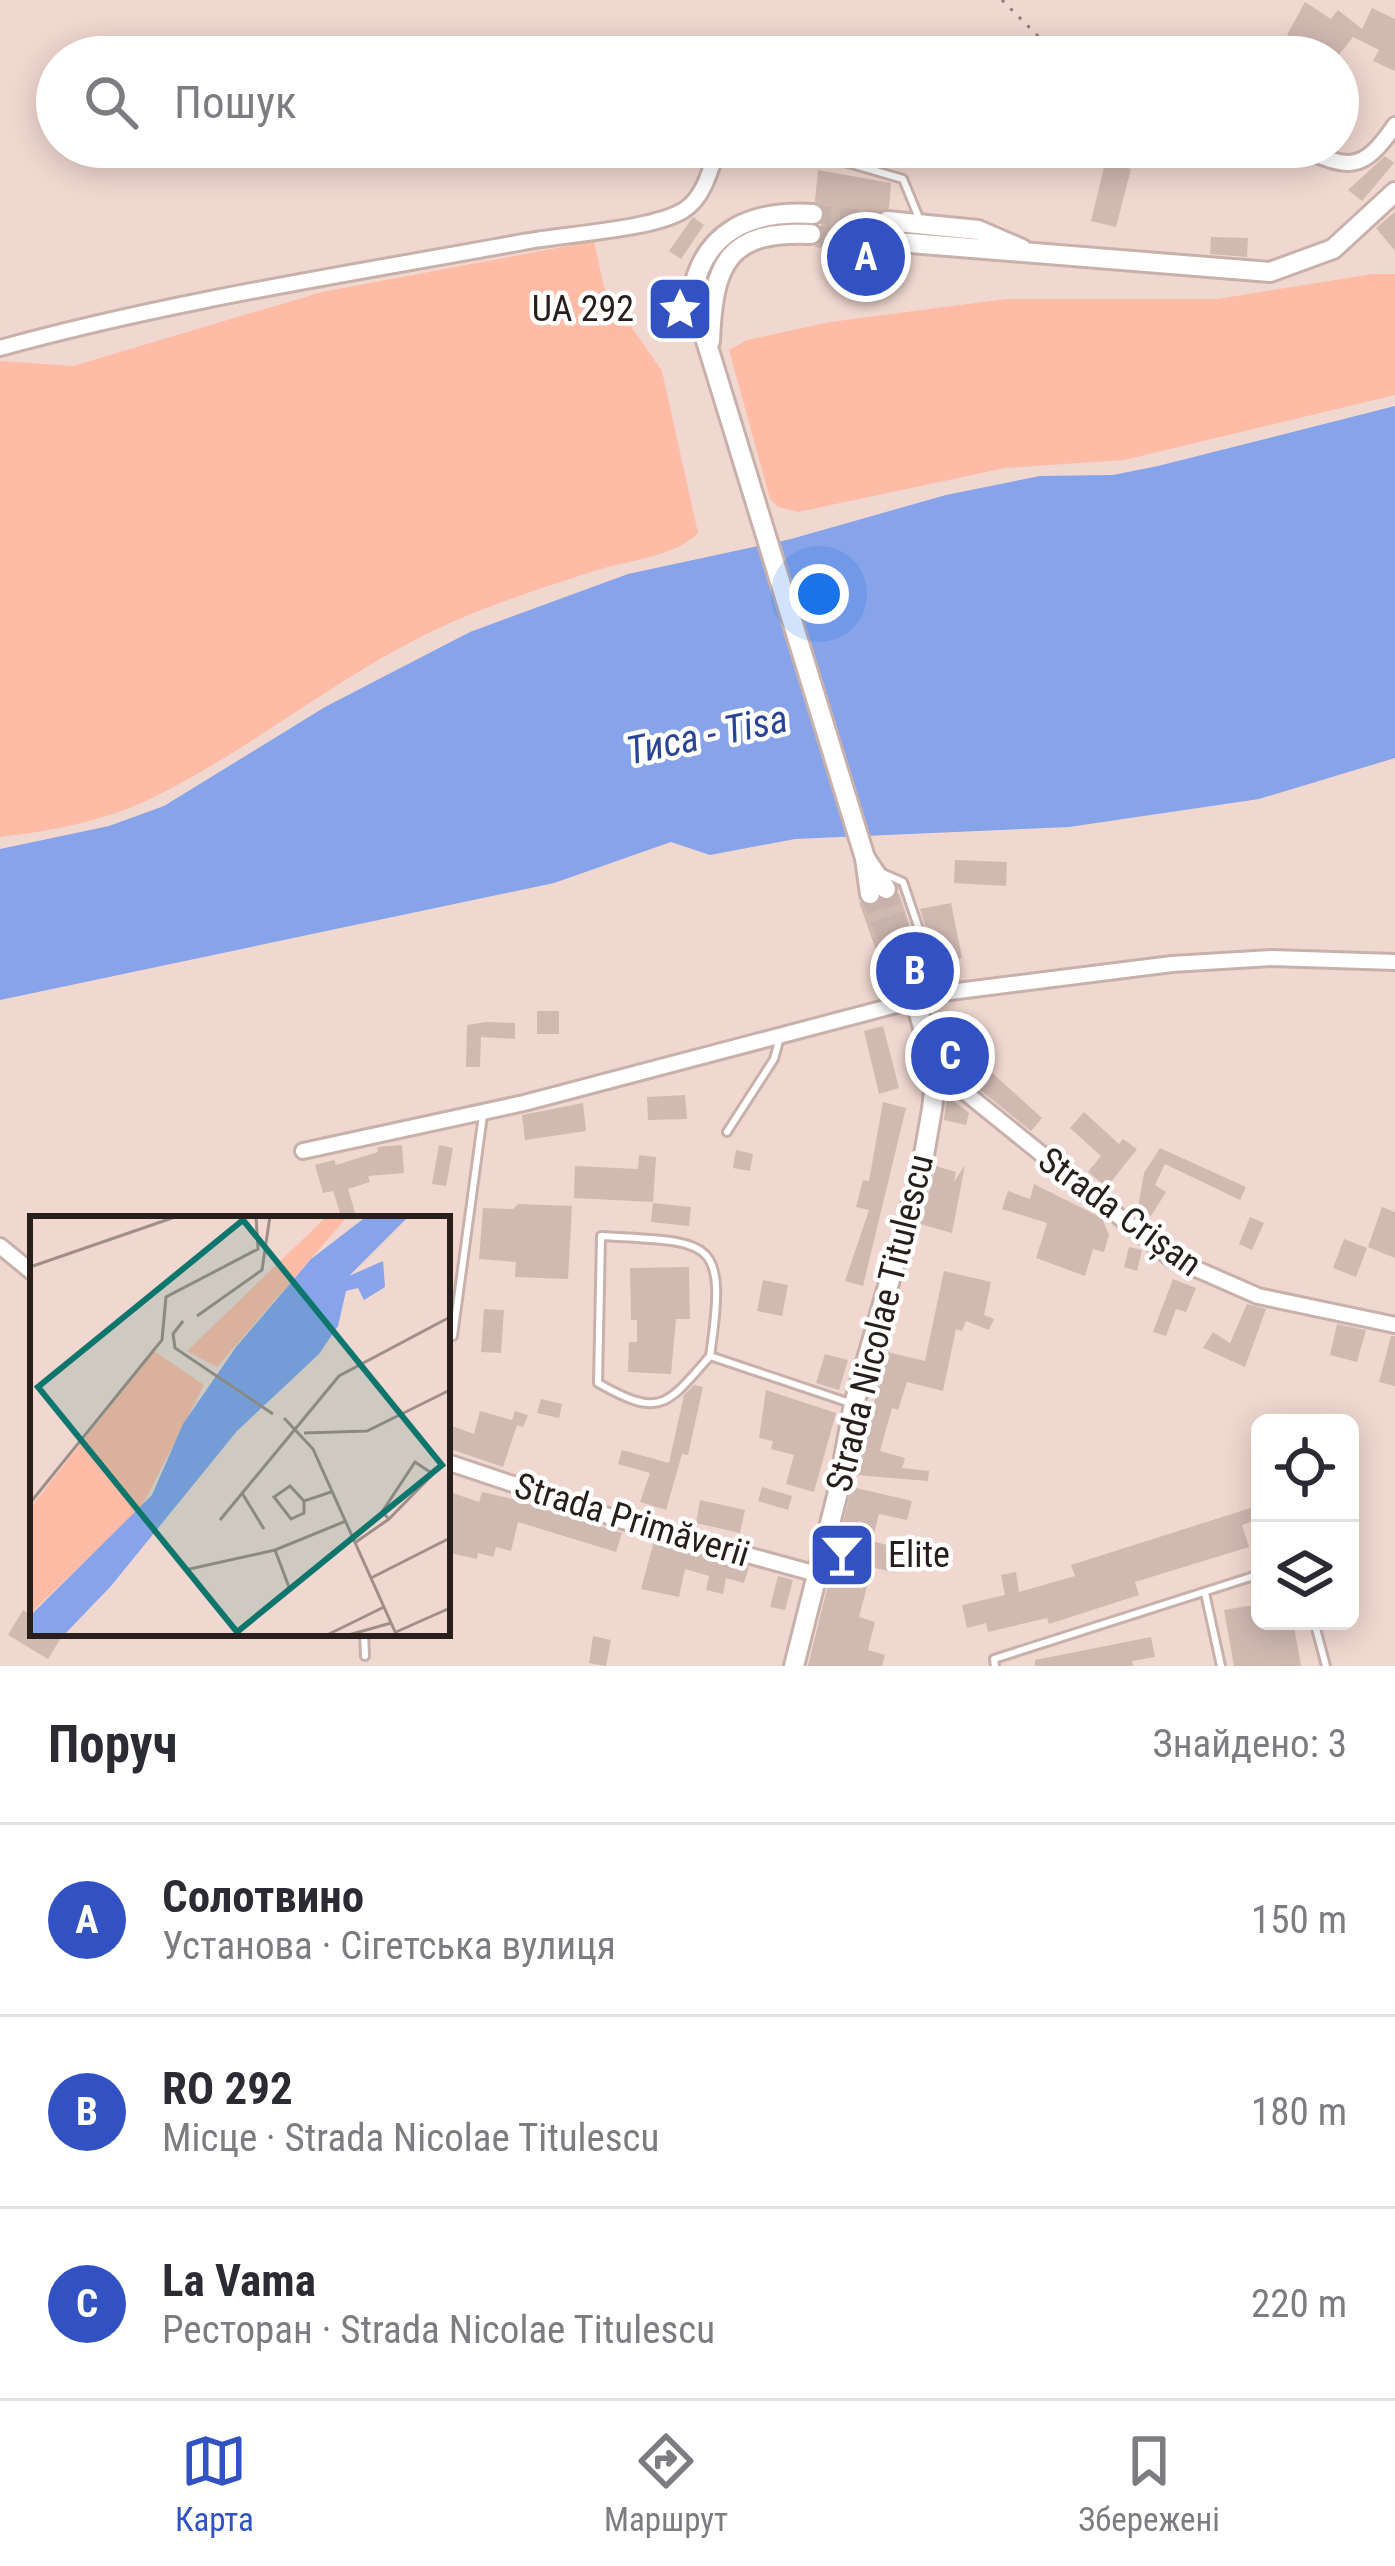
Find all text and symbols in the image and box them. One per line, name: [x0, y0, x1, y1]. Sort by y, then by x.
search box: [36, 36, 1359, 168]
icon: search: [78, 69, 144, 135]
text: Пошук: [174, 76, 297, 129]
pin: A: [827, 212, 905, 302]
place icon: UA 292: [645, 274, 715, 344]
place label: UA 292: [532, 288, 634, 330]
your location: [789, 564, 849, 624]
water label: Тиса - Tisa: [622, 696, 792, 774]
pin: B: [876, 926, 954, 1016]
pin: C: [911, 1011, 989, 1101]
street label: Strada Crișan: [1030, 1139, 1210, 1286]
street label: Strada Nicolae Titulescu: [818, 1150, 942, 1496]
inset map: [30, 1216, 450, 1636]
map controls: [1251, 1414, 1359, 1630]
button: locate: [1251, 1414, 1359, 1522]
street label: Strada Primăverii: [510, 1464, 754, 1576]
bar icon: Elite: [807, 1520, 877, 1590]
button: layers: [1251, 1522, 1359, 1630]
place label: Elite: [888, 1534, 950, 1576]
text: Поруч: [48, 1715, 177, 1774]
text: Знайдено: 3: [1153, 1721, 1347, 1767]
text: Солотвино: [162, 1870, 364, 1923]
text: A: [75, 1897, 99, 1943]
text: 150 m: [1251, 1897, 1347, 1943]
text: Установа · Сігетська вулиця: [162, 1923, 616, 1969]
text: RO 292: [162, 2062, 293, 2115]
text: B: [76, 2089, 98, 2135]
text: 180 m: [1251, 2089, 1347, 2135]
text: Місце · Strada Nicolae Titulescu: [162, 2115, 659, 2161]
text: La Vama: [162, 2254, 316, 2307]
text: C: [76, 2281, 98, 2327]
text: 220 m: [1251, 2281, 1347, 2327]
text: Ресторан · Strada Nicolae Titulescu: [162, 2307, 715, 2353]
tab: Карта: [175, 2428, 254, 2539]
tab: Маршрут: [604, 2428, 728, 2539]
tab: Збережені: [1078, 2428, 1220, 2539]

